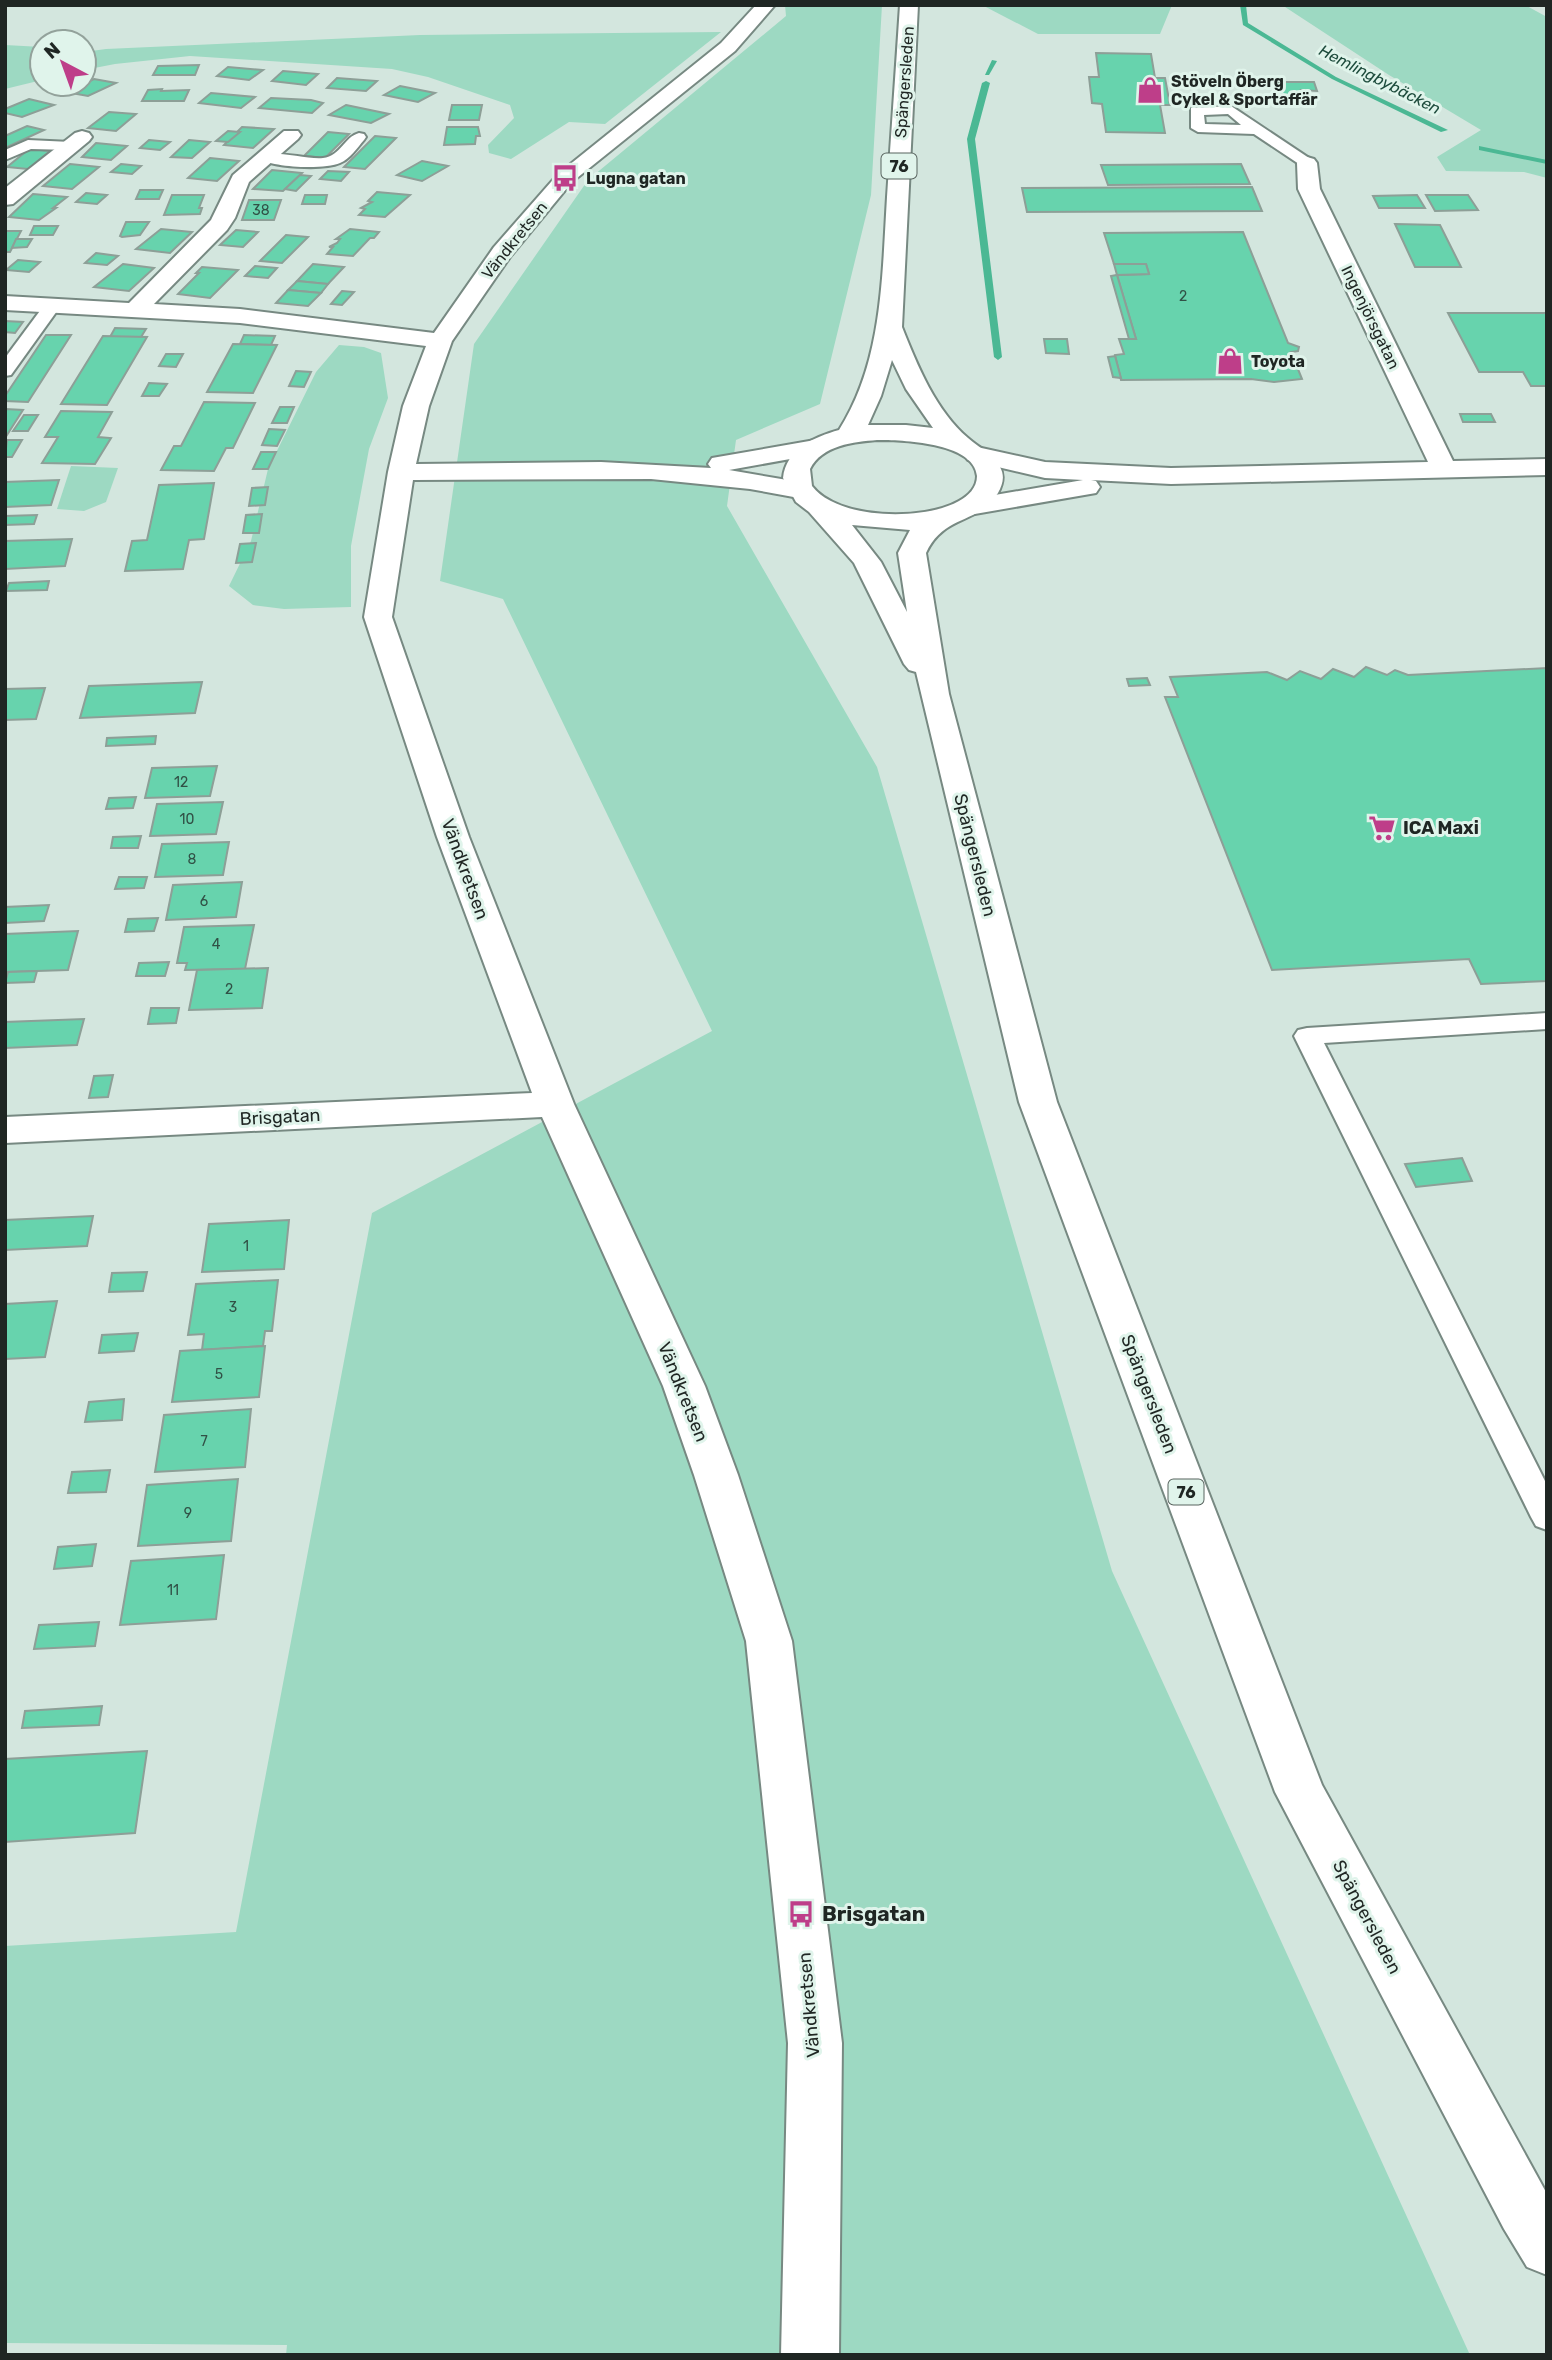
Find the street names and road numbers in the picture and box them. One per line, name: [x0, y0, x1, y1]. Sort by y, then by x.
street label: Spängersleden: [891, 26, 918, 138]
road number: 76: [881, 154, 916, 178]
street label: Vändkretsen: [477, 198, 551, 283]
street label: Ingenjörsgatan: [1337, 262, 1404, 372]
street label: Spängersleden: [949, 791, 1001, 919]
street label: Vändkretsen: [437, 816, 493, 922]
street label: Brisgatan: [239, 1104, 321, 1130]
street label: Spängersleden: [1116, 1331, 1182, 1457]
street label: Vändkretsen: [653, 1339, 713, 1445]
road number: 76: [1168, 1480, 1204, 1504]
street label: Spängersleden: [1328, 1856, 1406, 1978]
street label: Vändkretsen: [793, 1951, 825, 2059]

